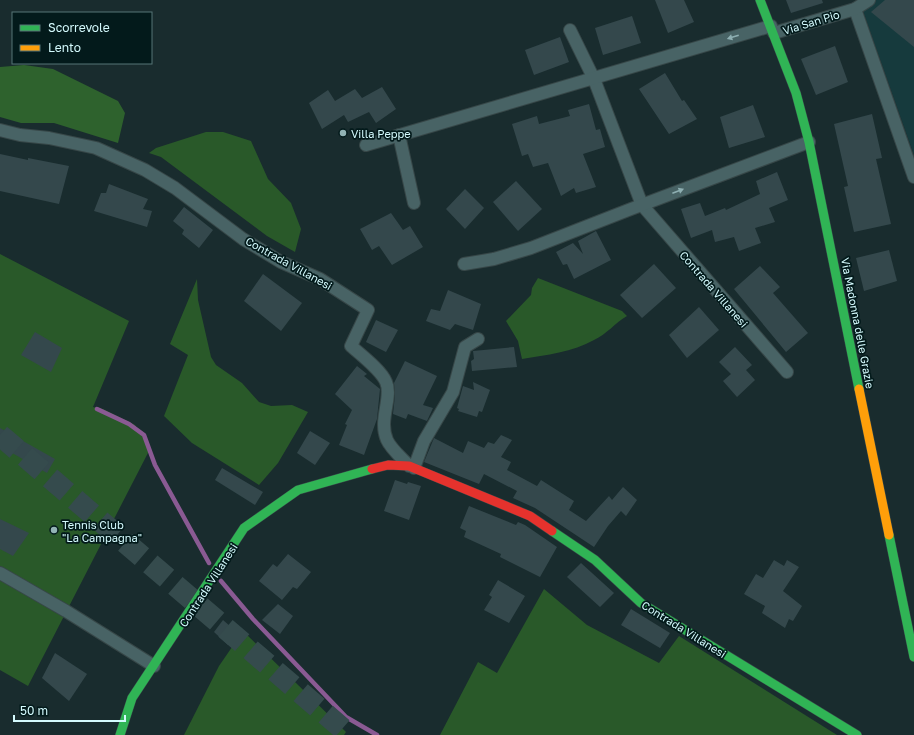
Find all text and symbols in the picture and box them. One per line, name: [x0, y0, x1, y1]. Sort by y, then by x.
street label: Via San Pio: [781, 7, 841, 37]
legend: [12, 12, 152, 64]
text: Scorrevole: [48, 20, 110, 35]
one-way arrow: [727, 34, 739, 40]
text: Lento: [48, 40, 81, 55]
place label: Villa Peppe: [351, 127, 411, 140]
marker: Villa Peppe: [338, 128, 348, 138]
one-way arrow: [672, 187, 684, 193]
street label: Contrada Villanesi: [244, 234, 335, 292]
street label: Contrada Villanesi: [677, 248, 751, 330]
street label: Via Madonna delle Grazie: [839, 256, 877, 390]
place label: Tennis Club "La Campagna": [62, 518, 142, 544]
marker: Tennis Club "La Campagna": [49, 525, 59, 535]
street label: Contrada Villanesi: [176, 541, 240, 629]
street label: Contrada Villanesi: [640, 598, 729, 660]
scale bar: [14, 697, 125, 723]
text: 50 m: [20, 703, 48, 718]

